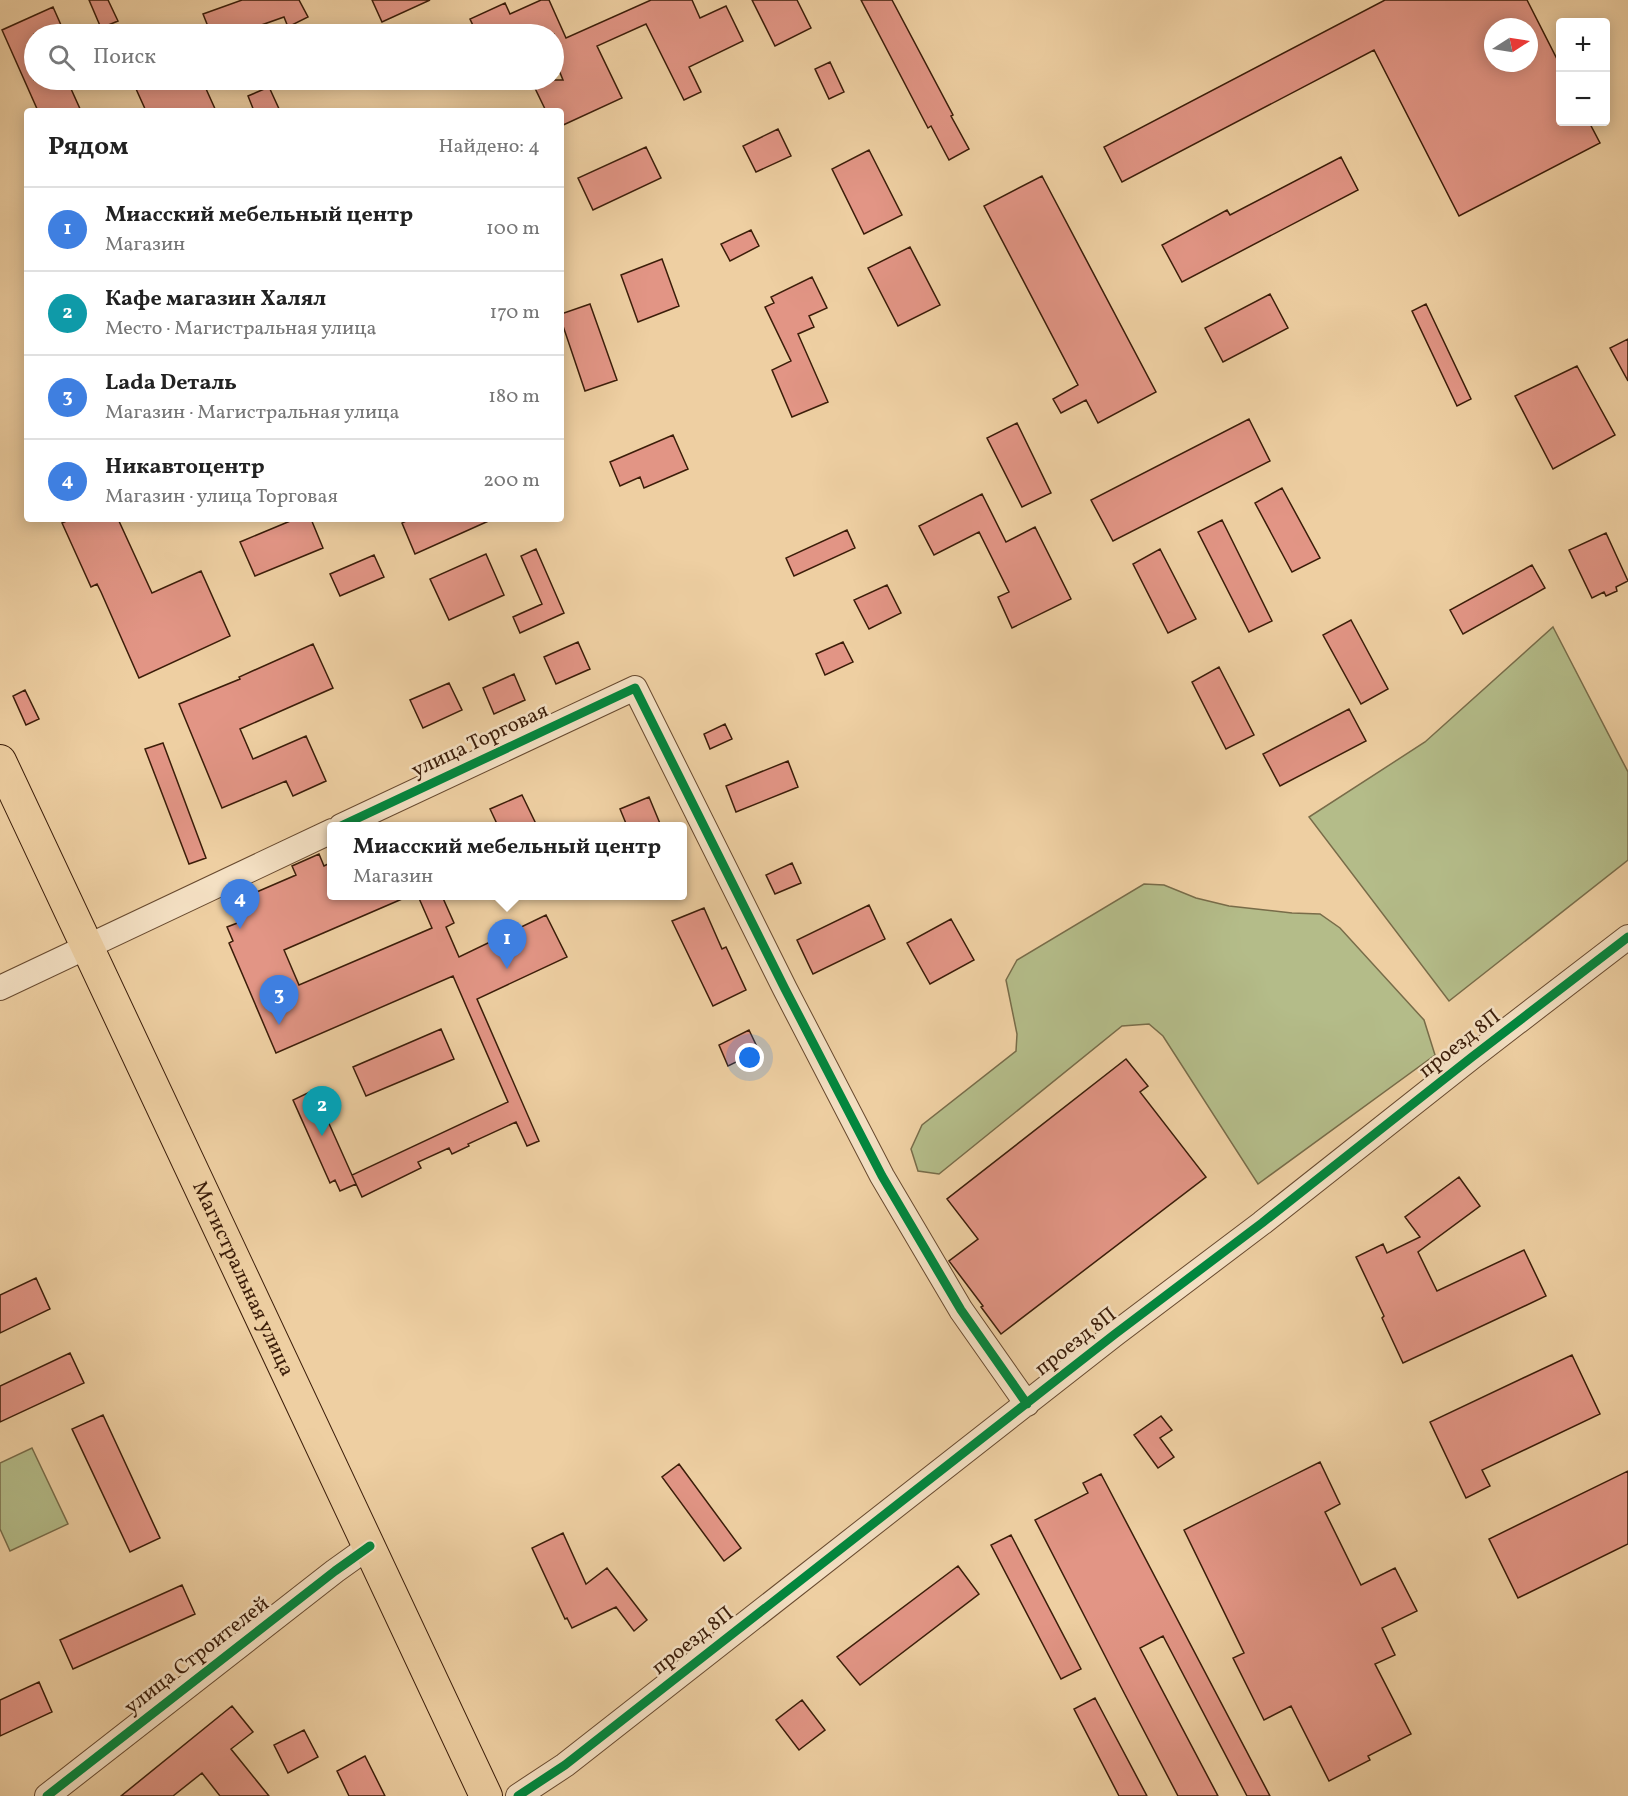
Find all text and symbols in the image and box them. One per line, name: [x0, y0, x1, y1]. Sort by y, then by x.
north arrow: [1484, 18, 1538, 72]
map controls: [1556, 18, 1610, 126]
button: +: [1556, 18, 1610, 72]
search box: [24, 24, 564, 90]
icon: search: [45, 41, 78, 74]
text: Поиск: [93, 42, 156, 73]
button: −: [1556, 72, 1610, 126]
text: Рядом: [48, 129, 128, 165]
text: Найдено: 4: [439, 133, 540, 161]
text: Миасский мебельный центр: [105, 200, 413, 231]
text: 1: [63, 215, 72, 243]
text: 100 m: [486, 215, 540, 243]
text: Магазин: [105, 231, 185, 259]
text: Кафе магазин Халял: [105, 284, 326, 315]
text: 2: [62, 299, 73, 327]
text: 170 m: [490, 299, 540, 327]
text: Место · Магистральная улица: [105, 315, 377, 343]
text: Lada Dеталь: [105, 368, 237, 399]
text: 3: [62, 383, 73, 411]
text: 180 m: [488, 383, 540, 411]
text: Магазин · Магистральная улица: [105, 399, 399, 427]
text: Никавтоцентр: [105, 452, 265, 483]
text: 4: [61, 467, 74, 495]
text: 200 m: [483, 467, 540, 495]
text: Магазин · улица Торговая: [105, 483, 338, 511]
street label: улица Торговая: [407, 697, 553, 785]
popup: [327, 822, 687, 900]
text: Миасский мебельный центр: [353, 832, 661, 863]
text: Магазин: [353, 863, 433, 891]
pin: 4: [220, 880, 260, 929]
pin: 1: [488, 920, 526, 969]
pin: 3: [260, 976, 298, 1025]
street label: проезд 8П: [1413, 1003, 1507, 1085]
your location: [735, 1043, 764, 1072]
pin: 2: [302, 1086, 342, 1136]
street label: Магистральная улица: [185, 1176, 301, 1381]
street label: проезд 8П: [1029, 1301, 1123, 1383]
street label: улица Строителей: [118, 1590, 276, 1722]
street label: проезд 8П: [646, 1600, 740, 1682]

